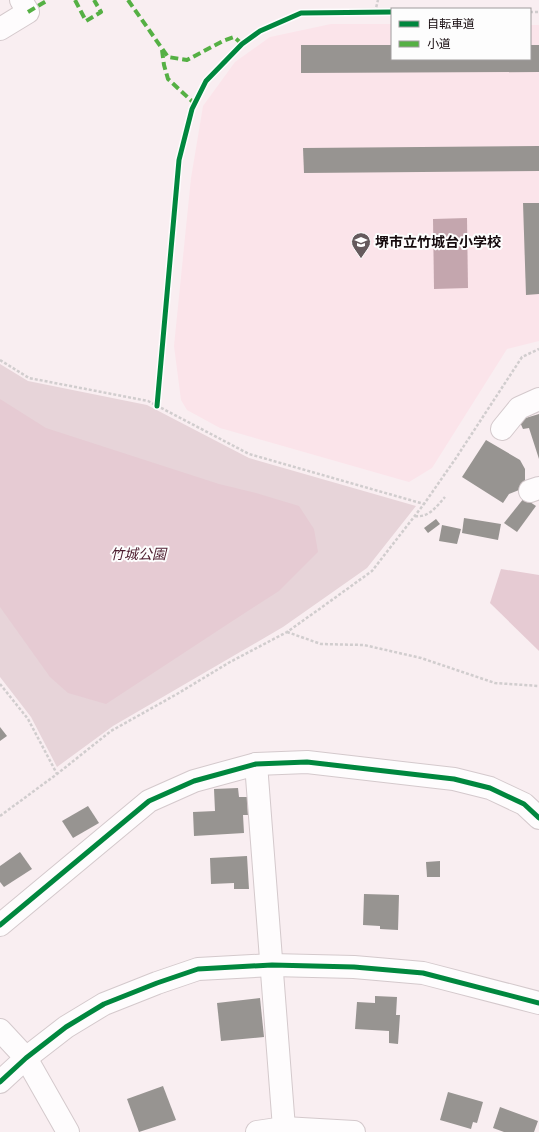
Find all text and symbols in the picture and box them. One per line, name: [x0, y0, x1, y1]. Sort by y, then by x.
legend: [391, 8, 531, 60]
text: 自転車道: [427, 14, 475, 32]
text: 小道: [427, 34, 451, 52]
school or university icon: 堺市立竹城台小学校: [350, 231, 372, 259]
place label: 堺市立竹城台小学校: [375, 231, 501, 251]
park label: 竹城公園: [110, 543, 168, 563]

